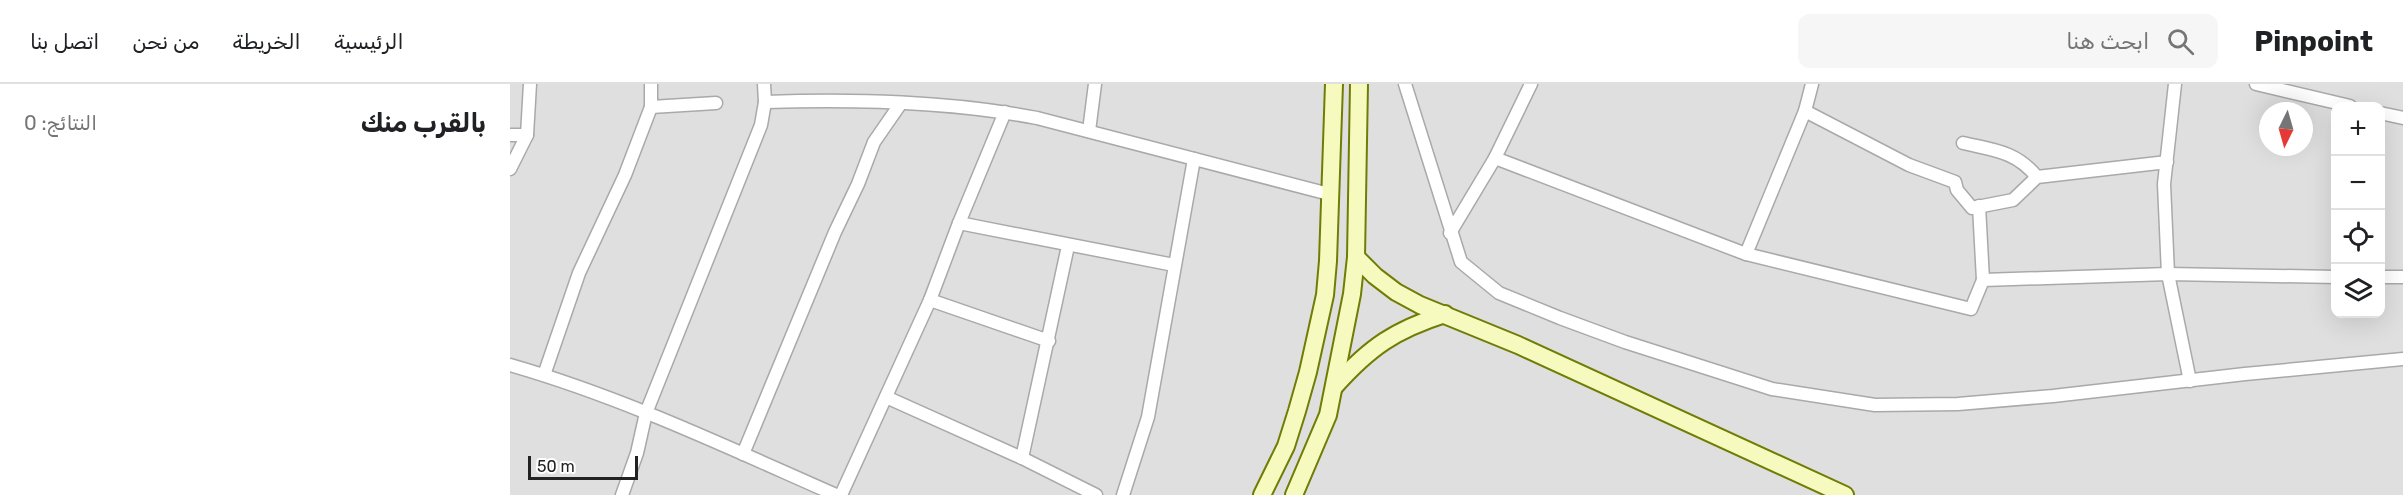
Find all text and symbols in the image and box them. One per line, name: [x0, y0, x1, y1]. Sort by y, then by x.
search box: [1798, 14, 2218, 68]
icon: search: [2164, 25, 2197, 58]
text: Pinpoint: [2254, 25, 2373, 58]
text: ابحث هنا: [2066, 28, 2149, 55]
text: اتصل بنا: [30, 29, 99, 54]
text: من نحن: [132, 29, 199, 54]
text: الخريطة: [232, 29, 301, 54]
text: الرئيسية: [334, 29, 404, 54]
north arrow: [2259, 102, 2313, 156]
map controls: [2331, 102, 2385, 318]
button: +: [2331, 102, 2385, 156]
text: بالقرب منك: [361, 108, 486, 139]
text: النتائج: 0: [24, 111, 97, 135]
button: −: [2331, 156, 2385, 210]
button: locate: [2331, 210, 2385, 264]
button: layers: [2331, 264, 2385, 318]
scale bar: [528, 453, 638, 480]
text: 50 m: [537, 457, 575, 476]

